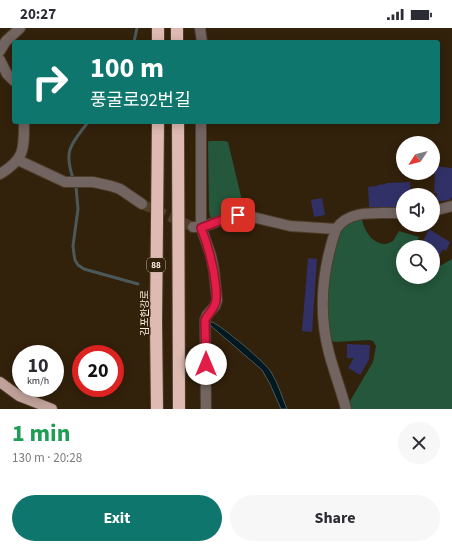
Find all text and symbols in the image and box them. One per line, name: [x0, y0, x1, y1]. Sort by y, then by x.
text: 20:27: [20, 4, 56, 25]
text: 100 m: [90, 48, 164, 88]
icon: right: [24, 56, 76, 108]
text: 풍굴로92번길: [90, 88, 191, 113]
north arrow: [396, 136, 440, 180]
map controls: [396, 136, 440, 284]
button: sound: [396, 188, 440, 232]
pin: [221, 198, 255, 232]
icon: arrive: [227, 204, 249, 226]
button: search: [396, 240, 440, 284]
road number: 88: [147, 258, 165, 272]
street label: 김포한강로: [138, 290, 152, 336]
position arrow: [185, 343, 227, 385]
speed limit sign: 20: [72, 345, 124, 397]
text: 10: [27, 352, 49, 380]
text: km/h: [27, 374, 49, 388]
text: 1 min: [12, 416, 70, 451]
button: close: [398, 422, 440, 464]
text: 130 m · 20:28: [12, 449, 82, 467]
button: Exit: [12, 495, 222, 541]
button: Share: [230, 495, 440, 541]

